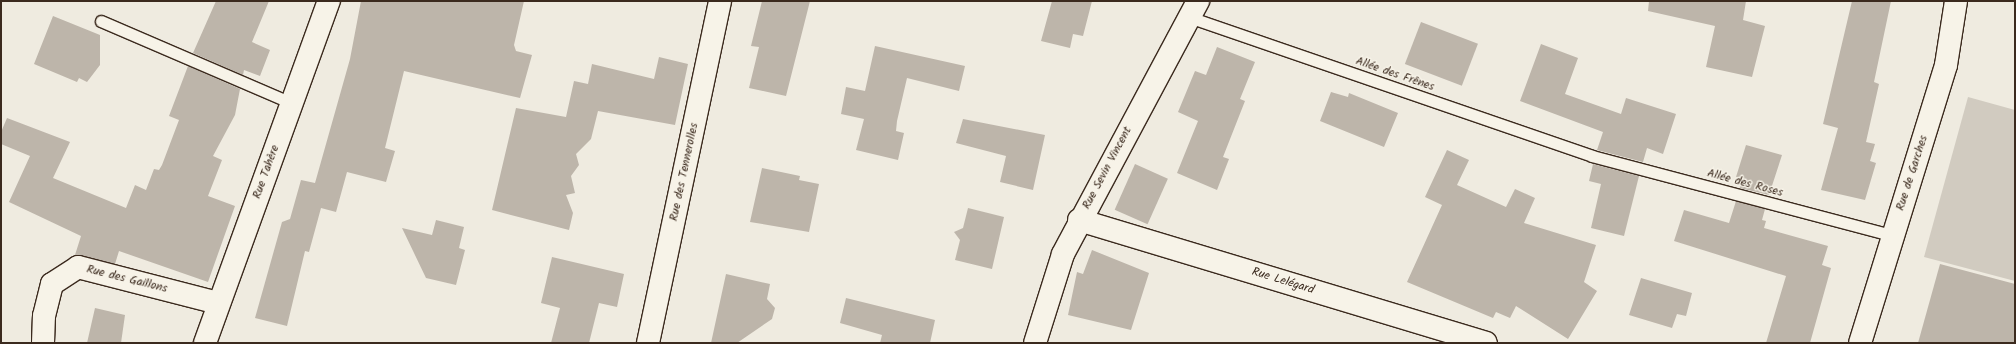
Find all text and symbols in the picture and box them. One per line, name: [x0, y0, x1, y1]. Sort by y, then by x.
street label: Allée des Frênes: [1354, 54, 1436, 94]
street label: Rue des Tennerolles: [667, 122, 701, 222]
street label: Rue Sevin Vincent: [1079, 124, 1135, 212]
street label: Rue de Garches: [1893, 133, 1931, 213]
street label: Rue Tahère: [250, 143, 282, 201]
street label: Allée des Roses: [1705, 166, 1785, 200]
street label: Rue des Gaillons: [85, 262, 169, 296]
street label: Rue Lelégard: [1250, 265, 1316, 297]

